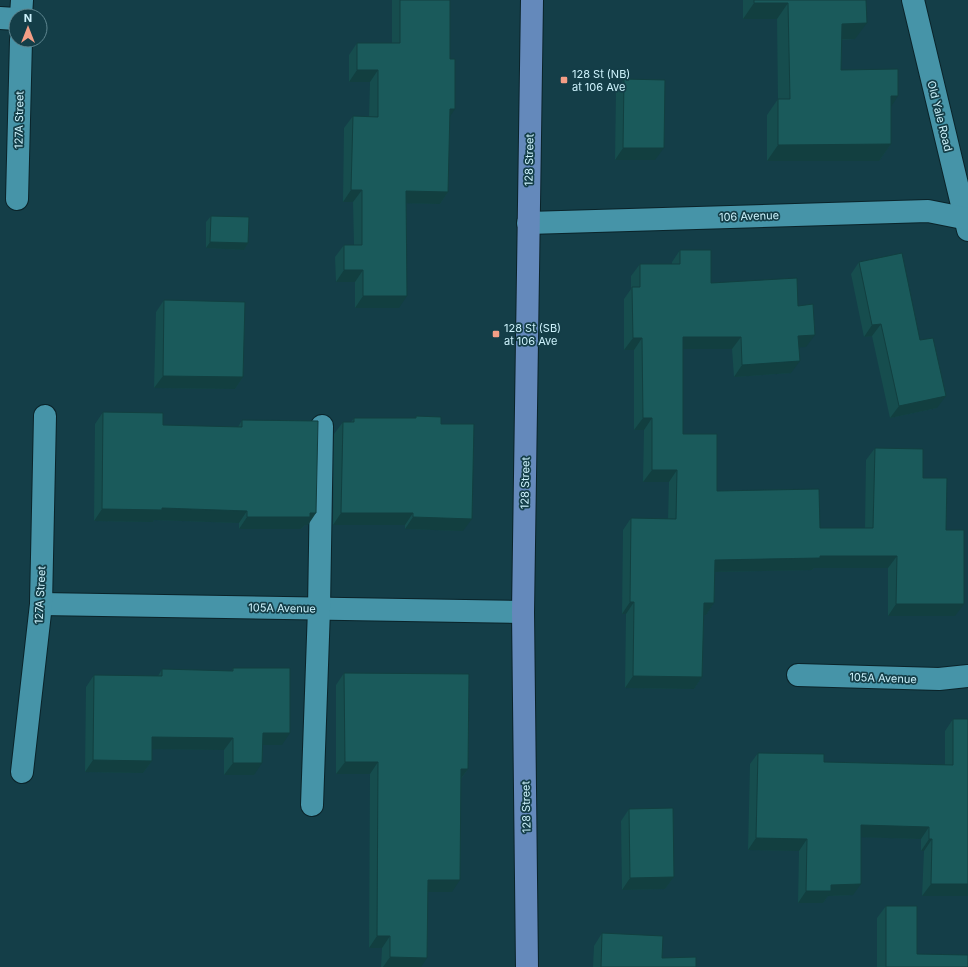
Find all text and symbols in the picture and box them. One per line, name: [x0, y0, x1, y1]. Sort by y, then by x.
north arrow: [8, 8, 48, 48]
text: N: [24, 11, 32, 25]
place label: 128 St (NB) at 106 Ave: [572, 67, 630, 94]
marker: 128 St (NB) at 106 Ave: [559, 75, 569, 85]
street label: Old Yale Road: [924, 79, 956, 153]
street label: 127A Street: [11, 91, 27, 149]
street label: 128 Street: [522, 133, 536, 186]
street label: 106 Avenue: [719, 208, 779, 224]
place label: 128 St (SB) at 106 Ave: [504, 321, 561, 348]
marker: 128 St (SB) at 106 Ave: [491, 329, 501, 339]
street label: 128 Street: [518, 456, 532, 509]
street label: 127A Street: [31, 565, 49, 624]
street label: 105A Avenue: [248, 600, 316, 616]
street label: 105A Avenue: [849, 670, 917, 686]
street label: 128 Street: [519, 780, 533, 833]

